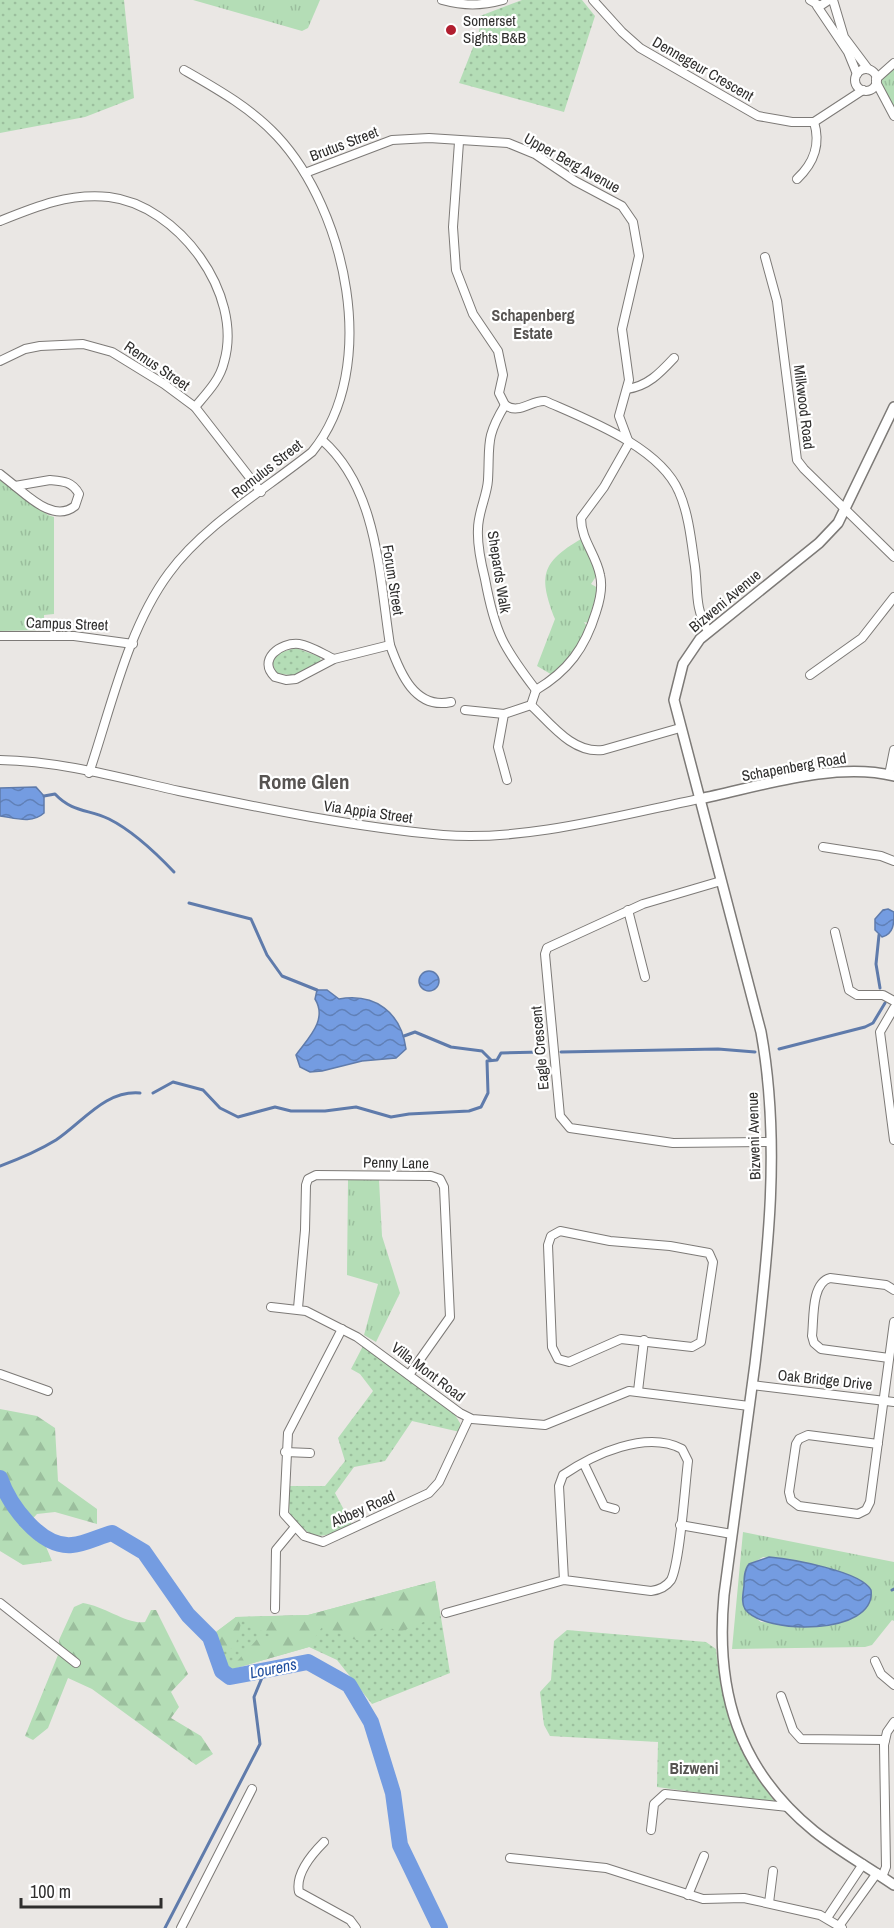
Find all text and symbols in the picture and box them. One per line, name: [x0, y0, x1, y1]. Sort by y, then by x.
place label: Somerset Sights B&B: [463, 10, 526, 48]
marker: Somerset Sights B&B: [444, 23, 458, 37]
street label: Dennegeur Crescent: [649, 31, 758, 106]
street label: Brutus Street: [307, 121, 382, 166]
street label: Upper Berg Avenue: [520, 127, 624, 198]
district label: Schapenberg Estate: [491, 304, 575, 344]
street label: Remus Street: [120, 336, 195, 396]
street label: Milkwood Road: [789, 364, 820, 450]
street label: Romulus Street: [227, 434, 307, 503]
street label: Shepards Walk: [483, 529, 516, 615]
street label: Forum Street: [378, 543, 410, 617]
street label: Bizweni Avenue: [684, 564, 765, 637]
street label: Campus Street: [26, 612, 109, 635]
street label: Schapenberg Road: [740, 747, 848, 786]
district label: Rome Glen: [259, 767, 349, 796]
street label: Via Appia Street: [322, 795, 414, 828]
street label: Eagle Crescent: [525, 1005, 554, 1091]
street label: Bizweni Avenue: [741, 1092, 766, 1180]
street label: Penny Lane: [363, 1151, 429, 1174]
street label: Villa Mont Road: [387, 1337, 469, 1406]
street label: Oak Bridge Drive: [777, 1364, 874, 1395]
street label: Abbey Road: [327, 1485, 398, 1532]
water label: Lourens: [248, 1653, 299, 1683]
district label: Bizweni: [670, 1757, 718, 1779]
scale bar: [21, 1871, 160, 1909]
text: 100 m: [30, 1879, 71, 1904]

